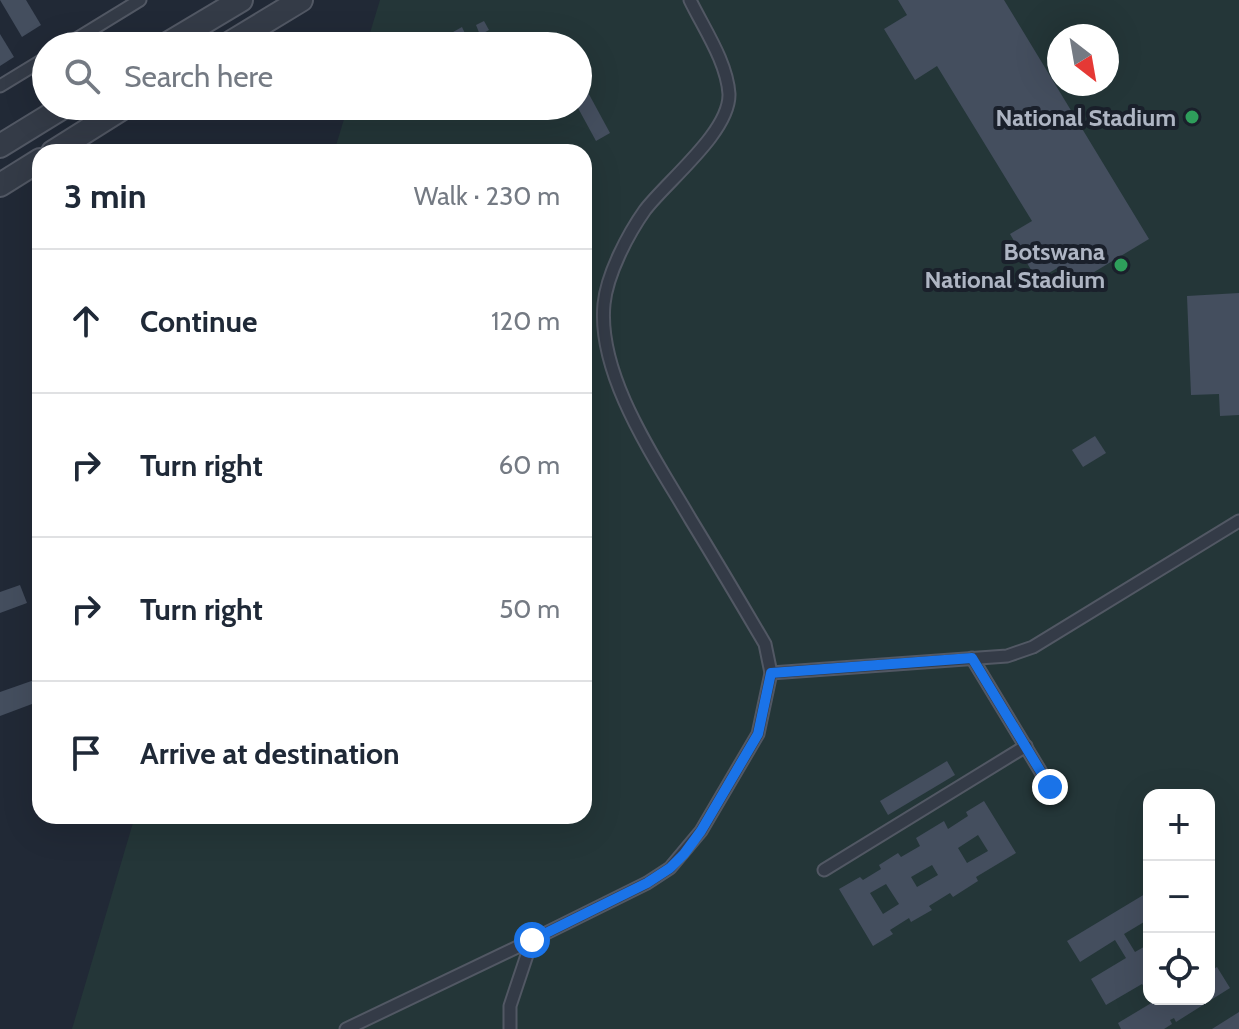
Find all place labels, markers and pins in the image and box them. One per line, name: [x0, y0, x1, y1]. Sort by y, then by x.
place label: National Stadium: [995, 103, 1176, 132]
marker: National Stadium: [1183, 108, 1201, 126]
place label: Botswana National Stadium: [924, 237, 1105, 294]
marker: Botswana National Stadium: [1112, 256, 1130, 274]

